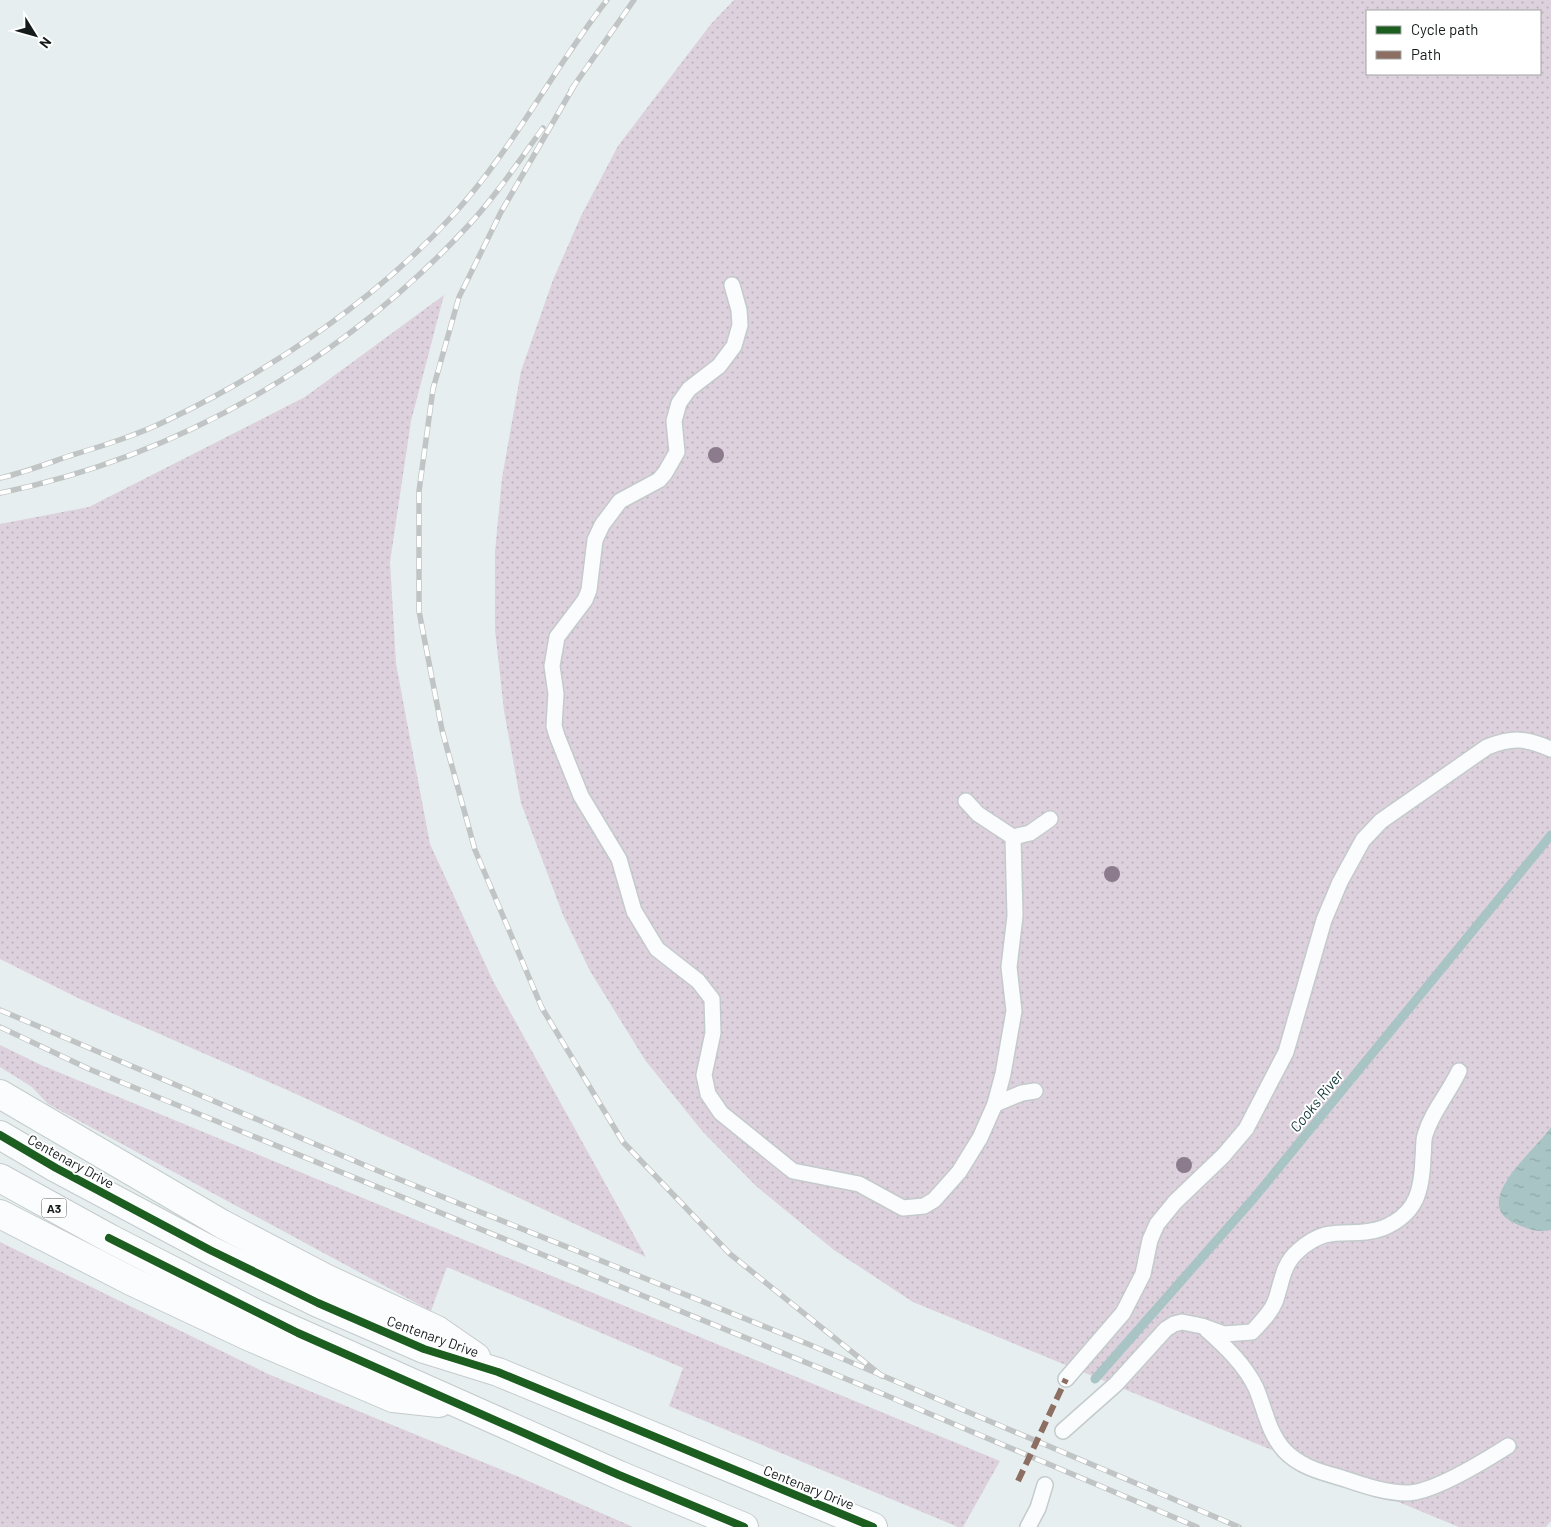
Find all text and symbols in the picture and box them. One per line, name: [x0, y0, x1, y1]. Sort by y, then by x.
north arrow: [10, 10, 60, 60]
legend: [1366, 10, 1541, 75]
text: Cycle path: [1411, 20, 1478, 38]
text: N: [36, 34, 55, 52]
text: Path: [1411, 45, 1441, 63]
water label: Cooks River: [1286, 1066, 1347, 1135]
street label: Centenary Drive: [25, 1130, 117, 1192]
road number: A3: [42, 1198, 66, 1218]
street label: Centenary Drive: [385, 1312, 481, 1360]
street label: Centenary Drive: [761, 1461, 857, 1513]

